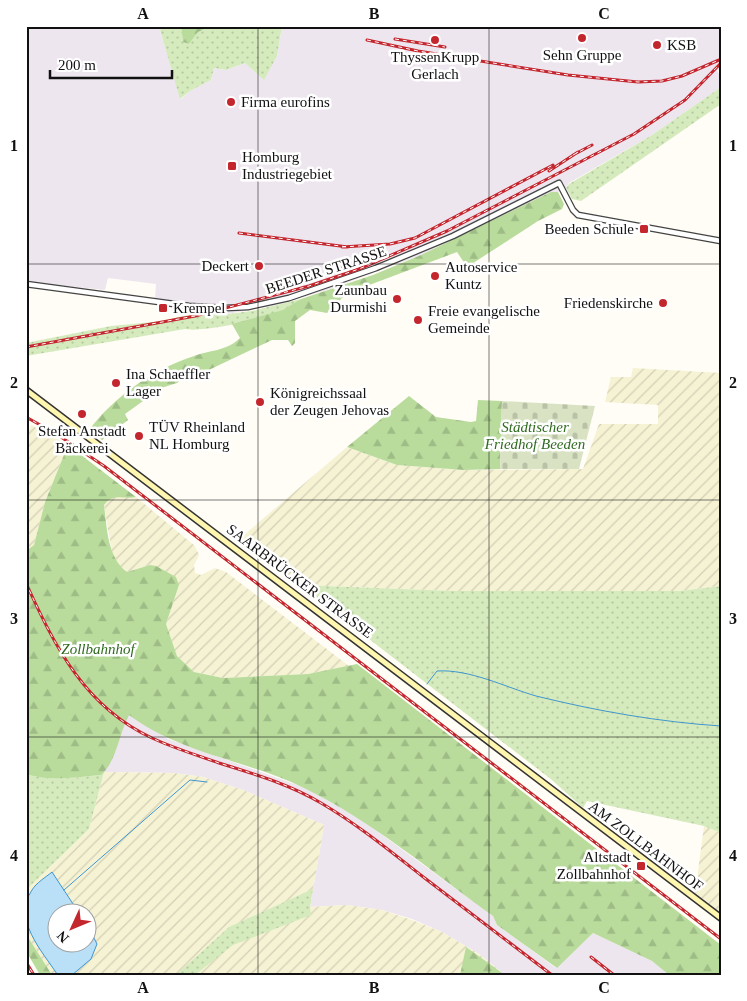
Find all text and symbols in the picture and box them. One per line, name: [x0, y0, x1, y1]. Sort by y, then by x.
text: A: [137, 5, 149, 22]
text: B: [369, 5, 380, 22]
text: C: [598, 5, 610, 22]
marker: Sehn Gruppe: [576, 32, 588, 44]
marker: ThyssenKrupp Gerlach: [429, 34, 441, 46]
place label: KSB: [667, 37, 696, 53]
marker: KSB: [651, 39, 663, 51]
place label: Sehn Gruppe: [543, 47, 622, 63]
scale bar: [50, 48, 172, 80]
place label: ThyssenKrupp Gerlach: [391, 49, 479, 82]
text: 200 m: [58, 57, 96, 73]
place label: Firma eurofins: [241, 94, 330, 110]
marker: Firma eurofins: [225, 96, 237, 108]
text: 1: [10, 137, 18, 154]
text: 1: [729, 137, 737, 154]
place label: Homburg Industriegebiet: [242, 149, 333, 182]
marker: Homburg Industriegebiet: [226, 160, 238, 172]
place label: Beeden Schule: [544, 221, 634, 237]
marker: Beeden Schule: [638, 223, 650, 235]
street label: BEEDER STRASSE: [263, 243, 389, 297]
place label: Deckert: [202, 258, 250, 274]
place label: Autoservice Kuntz: [445, 259, 518, 292]
marker: Deckert: [253, 260, 265, 272]
marker: Autoservice Kuntz: [429, 270, 441, 282]
place label: Zaunbau Durmishi: [330, 282, 387, 315]
marker: Zaunbau Durmishi: [391, 293, 403, 305]
place label: Friedenskirche: [564, 295, 653, 311]
marker: Friedenskirche: [657, 297, 669, 309]
place label: Krempel: [173, 300, 225, 316]
marker: Krempel: [157, 302, 169, 314]
place label: Freie evangelische Gemeinde: [428, 303, 540, 336]
marker: Freie evangelische Gemeinde: [412, 314, 424, 326]
place label: Ina Schaeffler Lager: [126, 366, 210, 399]
text: 2: [10, 374, 18, 391]
text: 2: [729, 374, 737, 391]
marker: Ina Schaeffler Lager: [110, 377, 122, 389]
place label: Königreichssaal der Zeugen Jehovas: [270, 385, 389, 418]
marker: Königreichssaal der Zeugen Jehovas: [254, 396, 266, 408]
marker: Stefan Anstadt Bäckerei: [76, 408, 88, 420]
place label: TÜV Rheinland NL Homburg: [149, 419, 245, 452]
park label: Städtischer Friedhof Beeden: [484, 419, 585, 452]
place label: Stefan Anstadt Bäckerei: [38, 423, 127, 456]
marker: TÜV Rheinland NL Homburg: [133, 430, 145, 442]
street label: SAARBRÜCKER STRASSE: [224, 521, 376, 641]
text: 3: [10, 610, 18, 627]
text: 3: [729, 610, 737, 627]
park label: Zollbahnhof: [61, 641, 136, 657]
street label: AM ZOLLBAHNHOF: [586, 798, 706, 894]
text: 4: [10, 847, 18, 864]
text: 4: [729, 847, 737, 864]
place label: Altstadt Zollbahnhof: [557, 849, 632, 882]
marker: Altstadt Zollbahnhof: [635, 860, 647, 872]
north arrow: [48, 904, 98, 954]
text: N: [54, 928, 72, 946]
text: A: [137, 979, 149, 996]
text: B: [369, 979, 380, 996]
text: C: [598, 979, 610, 996]

